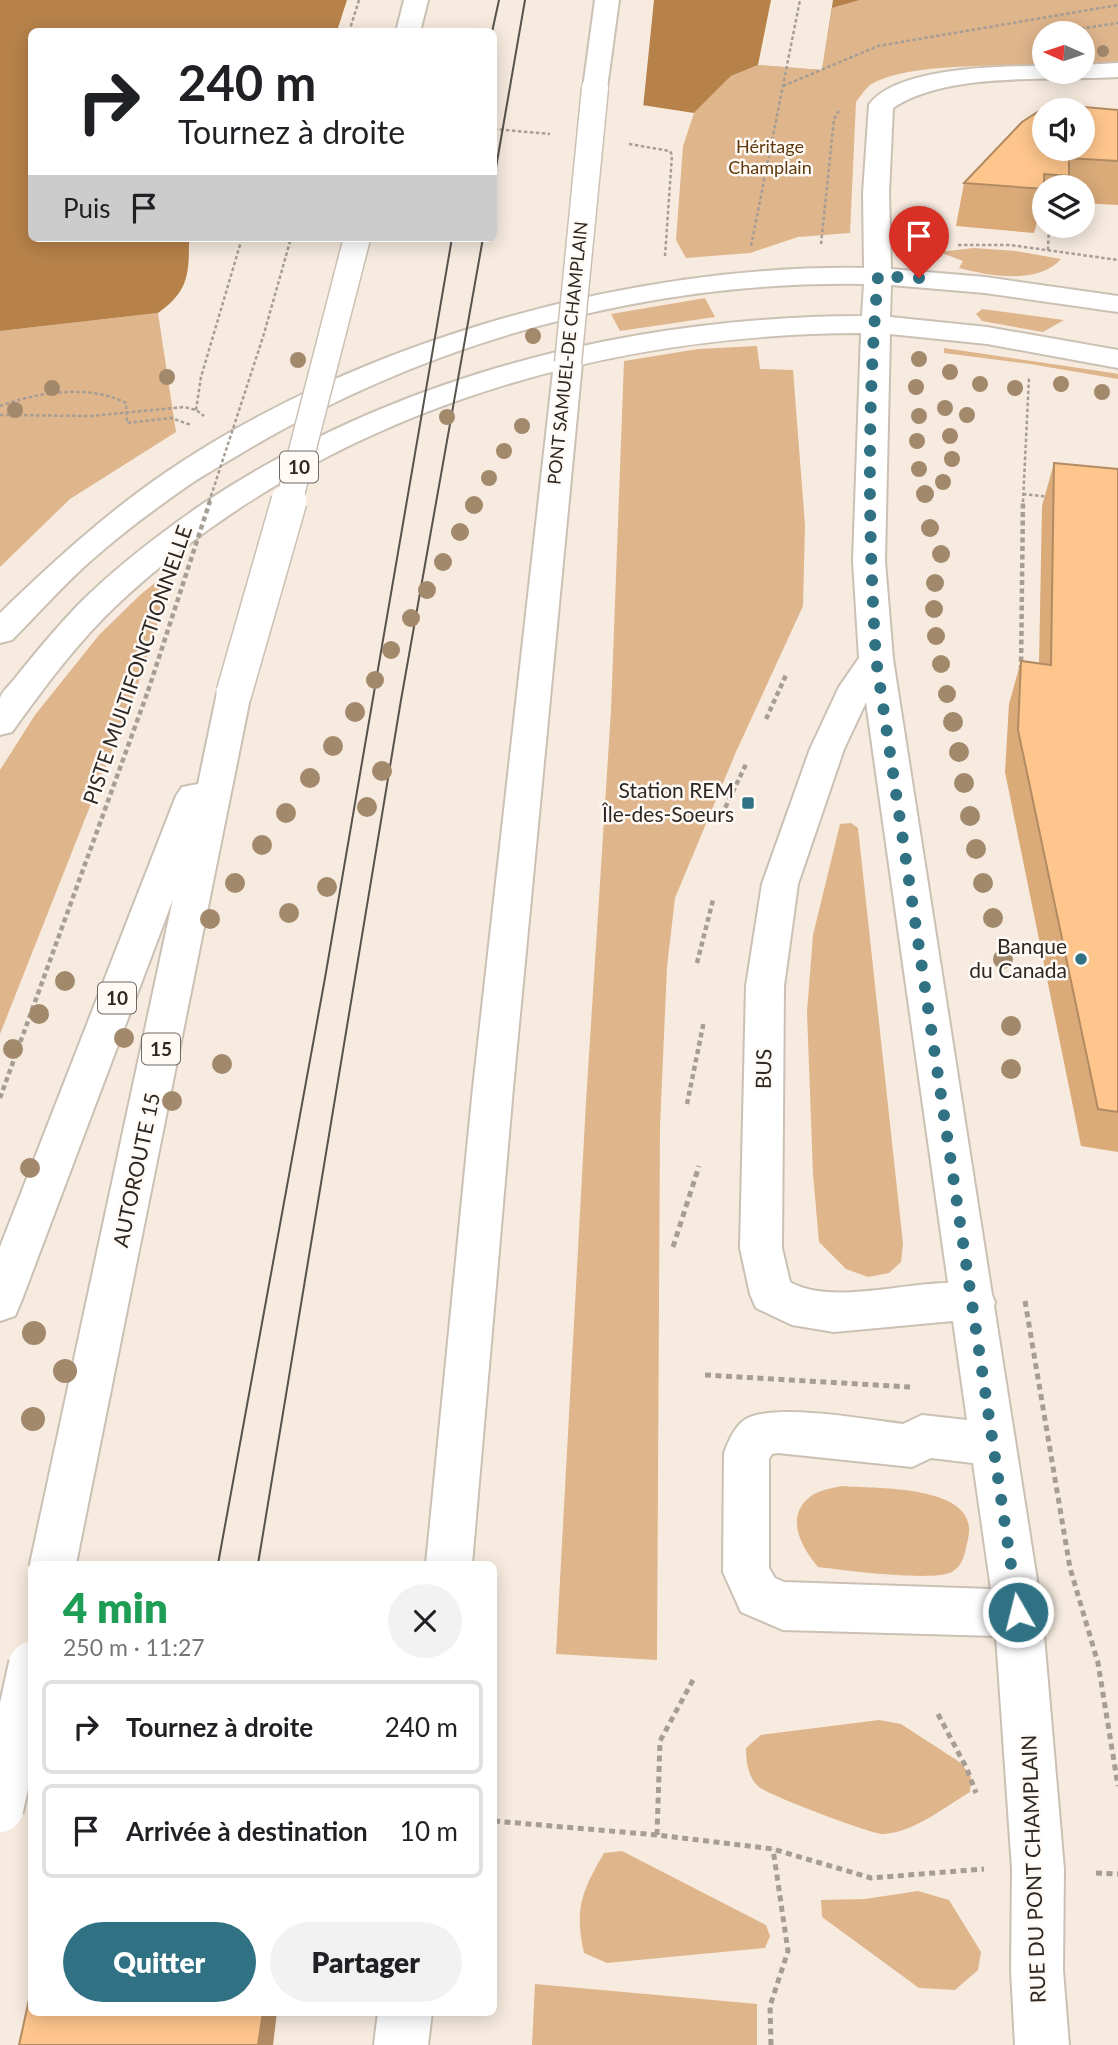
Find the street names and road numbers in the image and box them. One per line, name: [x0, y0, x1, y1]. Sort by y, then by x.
street label: PONT SAMUEL-DE CHAMPLAIN: [542, 220, 592, 486]
road number: 10: [280, 452, 318, 482]
street label: PISTE MULTIFONCTIONNELLE: [77, 522, 196, 807]
road number: 10: [98, 982, 136, 1014]
road number: 15: [142, 1034, 180, 1064]
street label: BUS: [750, 1049, 775, 1089]
street label: AUTOROUTE 15: [107, 1090, 164, 1249]
street label: RUE DU PONT CHAMPLAIN: [1015, 1734, 1050, 2004]

